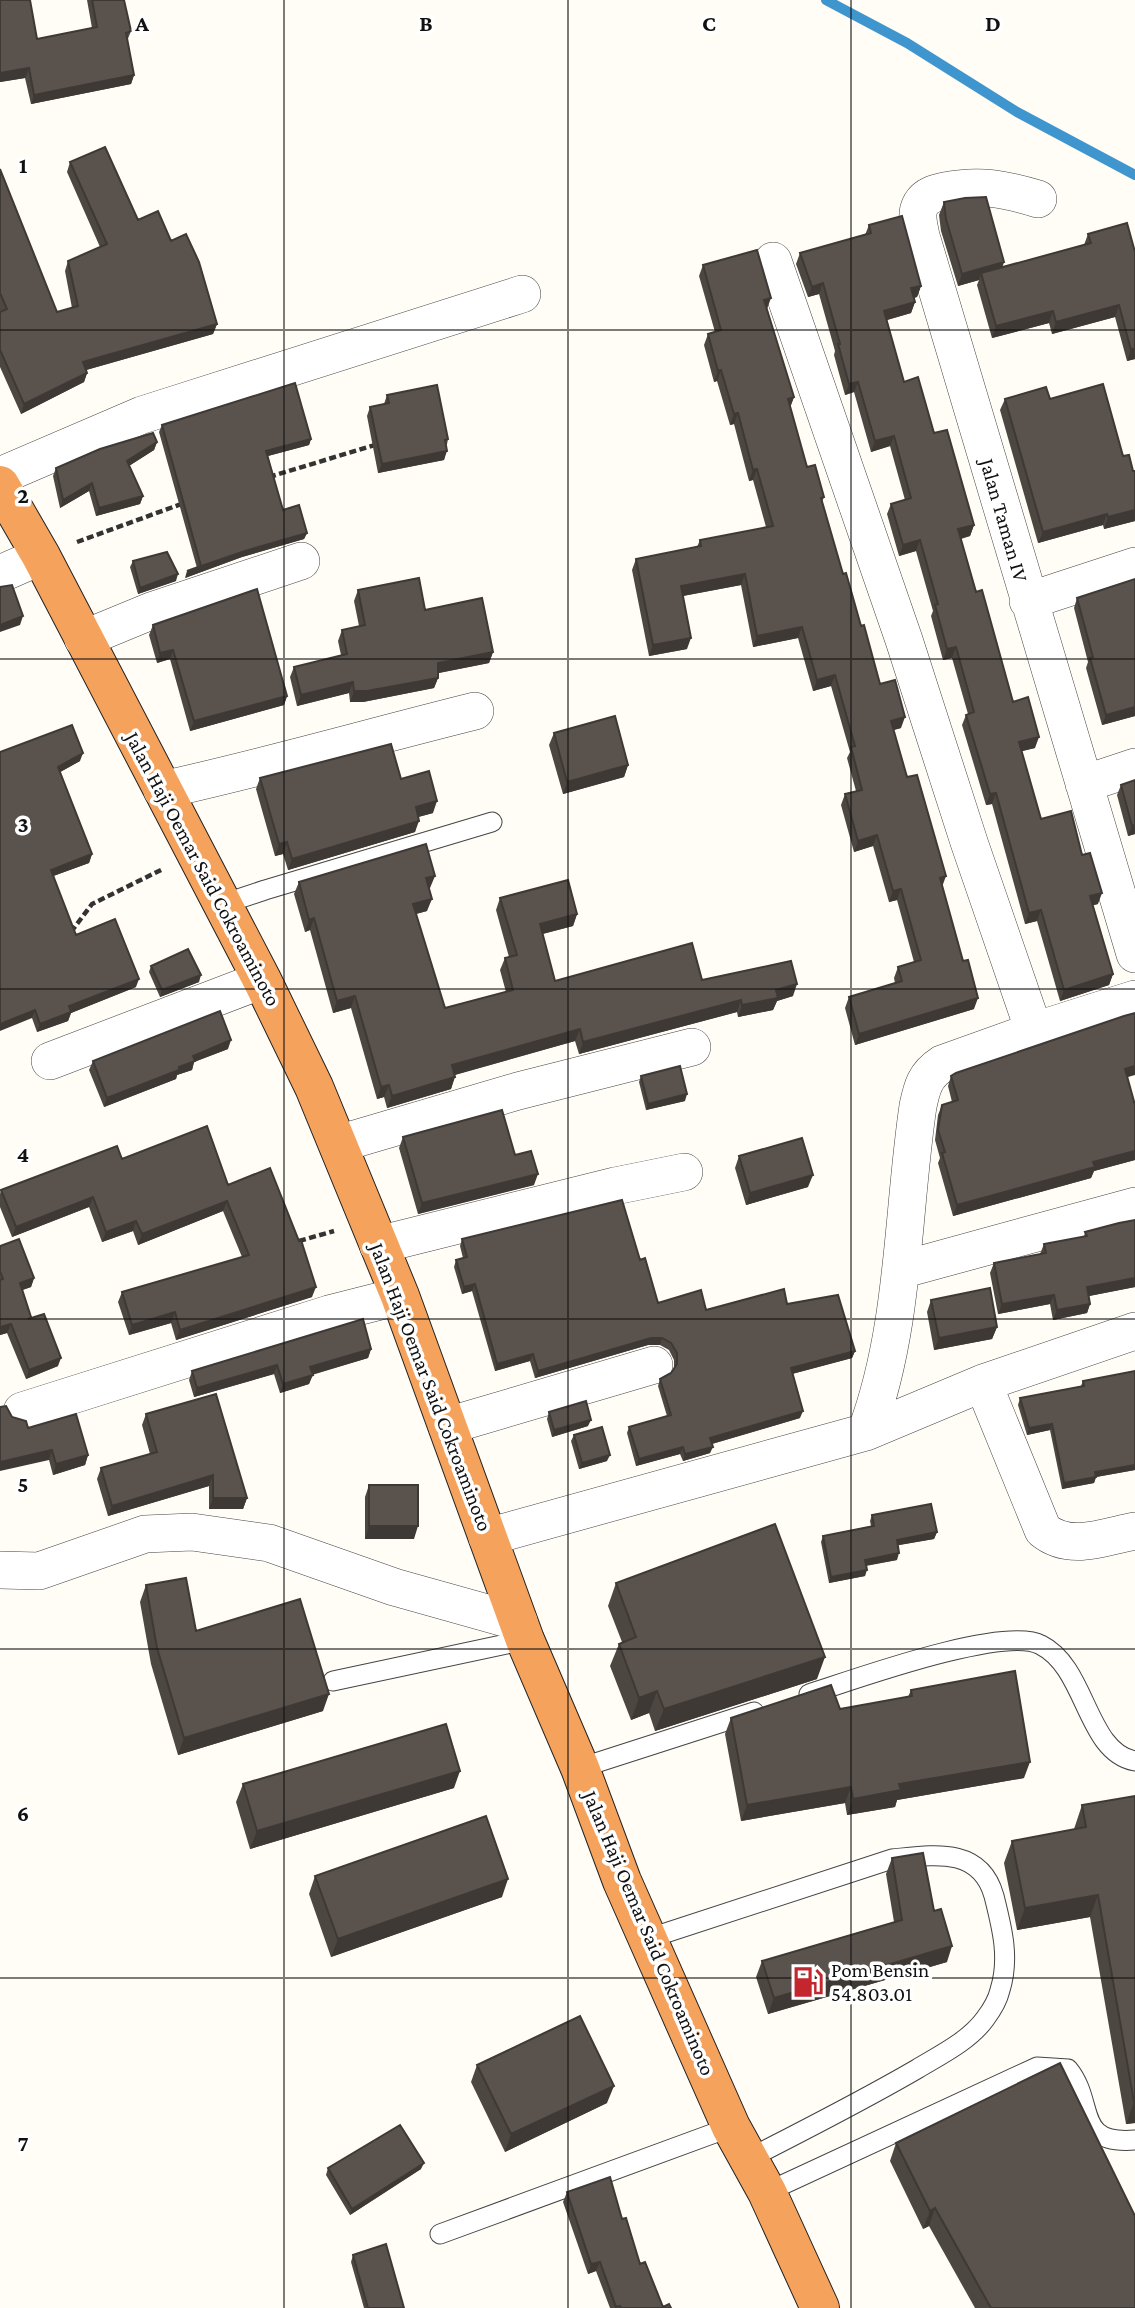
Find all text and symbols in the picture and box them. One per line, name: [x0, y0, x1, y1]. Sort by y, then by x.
text: A: [134, 10, 149, 36]
text: B: [419, 10, 433, 36]
text: C: [702, 10, 716, 36]
text: D: [985, 10, 1001, 36]
text: 1: [19, 152, 28, 178]
street label: Jalan Taman IV: [974, 454, 1033, 584]
text: 2: [17, 482, 29, 508]
street label: Jalan Haji Oemar Said Cokroaminoto: [119, 726, 286, 1010]
text: 3: [17, 811, 29, 837]
text: 4: [17, 1141, 29, 1167]
street label: Jalan Haji Oemar Said Cokroaminoto: [364, 1238, 497, 1535]
text: 5: [17, 1471, 29, 1497]
street label: Jalan Haji Oemar Said Cokroaminoto: [577, 1785, 720, 2079]
text: 6: [17, 1800, 29, 1826]
place label: Pom Bensin 54.803.01: [831, 1958, 929, 2006]
fuel station icon: Pom Bensin 54.803.01: [791, 1965, 825, 1999]
text: 7: [17, 2130, 29, 2156]

